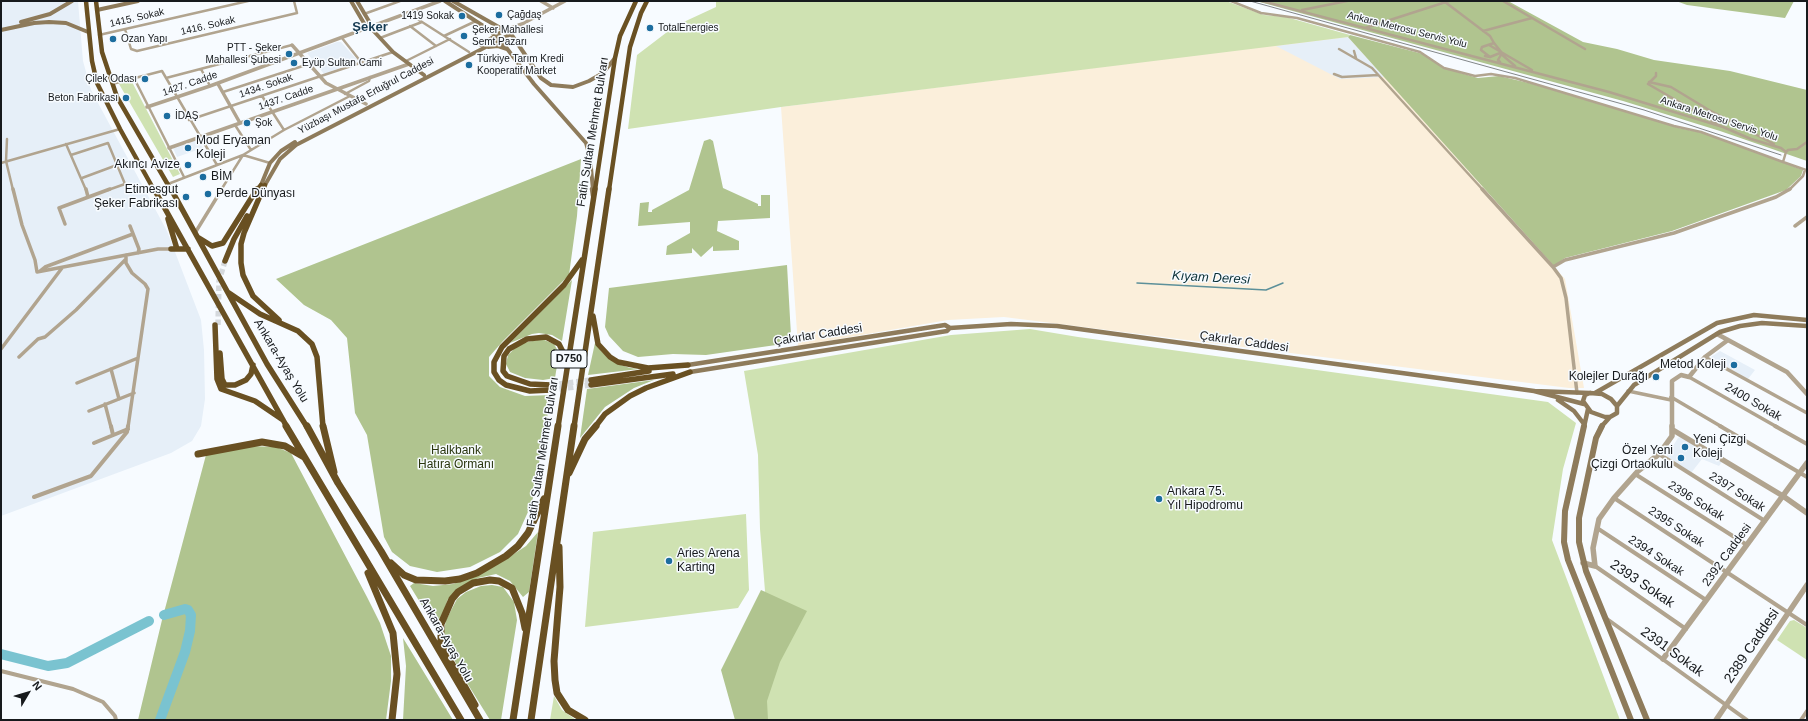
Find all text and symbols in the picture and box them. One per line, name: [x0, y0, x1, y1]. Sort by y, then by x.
street label: 1415. Sokak: [109, 6, 165, 30]
place label: Çağdaş: [507, 9, 541, 21]
street label: Ankara Metrosu Servis Yolu: [1346, 9, 1468, 51]
place label: 1419 Sokak: [401, 10, 454, 22]
marker: Çağdaş: [494, 10, 504, 20]
marker: 1419 Sokak: [457, 11, 467, 21]
street label: 1416. Sokak: [180, 14, 236, 38]
district label: Şeker: [352, 19, 388, 35]
place label: TotalEnergies: [658, 22, 719, 34]
marker: TotalEnergies: [645, 23, 655, 33]
place label: Şeker Mahallesi Semt Pazarı: [472, 24, 543, 48]
marker: Şeker Mahallesi Semt Pazarı: [459, 31, 469, 41]
place label: Ozan Yapı: [121, 33, 168, 45]
marker: Ozan Yapı: [108, 34, 118, 44]
place label: PTT - Şeker Mahallesi Şubesi: [205, 42, 281, 66]
marker: PTT - Şeker Mahallesi Şubesi: [284, 49, 294, 59]
place label: Türkiye Tarım Kredi Kooperatif Market: [477, 53, 564, 76]
street label: Yüzbaşı Mustafa Ertuğrul Caddesi: [296, 55, 436, 137]
street label: Fatih Sultan Mehmet Bulvarı: [574, 56, 612, 208]
place label: Eyüp Sultan Cami: [302, 57, 382, 69]
marker: Eyüp Sultan Cami: [289, 58, 299, 68]
marker: Türkiye Tarım Kredi Kooperatif Market: [464, 60, 474, 70]
street label: 1427. Cadde: [161, 69, 219, 99]
street label: 1434. Sokak: [238, 71, 294, 101]
place label: Çilek Odası: [85, 73, 137, 85]
marker: Çilek Odası: [140, 74, 150, 84]
street label: 1437. Cadde: [257, 83, 315, 113]
place label: Beton Fabrikası: [48, 92, 118, 104]
marker: Beton Fabrikası: [121, 93, 131, 103]
street label: Ankara Metrosu Servis Yolu: [1659, 94, 1779, 144]
place label: İDAŞ: [175, 110, 198, 122]
marker: İDAŞ: [162, 111, 172, 121]
place label: Şok: [255, 117, 272, 129]
marker: Şok: [242, 118, 252, 128]
place label: Mod Eryaman Koleji: [196, 134, 271, 162]
marker: Mod Eryaman Koleji: [183, 143, 193, 153]
place label: Akıncı Avize: [114, 158, 180, 172]
marker: Akıncı Avize: [183, 160, 193, 170]
place label: BİM: [211, 170, 232, 184]
marker: BİM: [198, 172, 208, 182]
place label: Etimesgut Şeker Fabrikası: [94, 183, 178, 211]
place label: Perde Dünyası: [216, 187, 295, 201]
marker: Perde Dünyası: [203, 189, 213, 199]
marker: Etimesgut Şeker Fabrikası: [181, 192, 191, 202]
water label: Kıyam Deresi: [1172, 268, 1250, 288]
street label: Ankara-Ayaş Yolu: [250, 317, 312, 405]
street label: Çakırlar Caddesi: [773, 321, 863, 349]
street label: Çakırlar Caddesi: [1199, 329, 1289, 355]
road number: D750: [551, 350, 587, 368]
place label: Metod Koleji: [1660, 358, 1726, 372]
marker: Metod Koleji: [1729, 360, 1739, 370]
place label: Kolejler Durağı: [1569, 370, 1648, 384]
marker: Kolejler Durağı: [1651, 372, 1661, 382]
street label: Fatih Sultan Mehmet Bulvarı: [524, 376, 562, 528]
street label: 2400 Sokak: [1722, 380, 1784, 424]
place label: Yeni Çizgi Koleji: [1693, 433, 1746, 461]
marker: Yeni Çizgi Koleji: [1680, 442, 1690, 452]
park label: Halkbank Hatıra Ormanı: [418, 444, 494, 472]
place label: Özel Yeni Çizgi Ortaokulu: [1591, 444, 1673, 472]
marker: Özel Yeni Çizgi Ortaokulu: [1676, 453, 1686, 463]
street label: 2397 Sokak: [1706, 469, 1768, 515]
street label: 2396 Sokak: [1665, 478, 1727, 524]
place label: Ankara 75. Yıl Hipodromu: [1167, 485, 1243, 513]
marker: Ankara 75. Yıl Hipodromu: [1154, 494, 1164, 504]
street label: 2395 Sokak: [1646, 504, 1706, 550]
street label: 2392 Caddesi: [1699, 521, 1755, 589]
street label: 2394 Sokak: [1626, 533, 1686, 579]
place label: Aries Arena Karting: [677, 547, 740, 575]
marker: Aries Arena Karting: [664, 556, 674, 566]
street label: 2393 Sokak: [1607, 556, 1677, 612]
street label: Ankara-Ayaş Yolu: [416, 595, 476, 685]
street label: 2389 Caddesi: [1721, 605, 1783, 687]
street label: 2391 Sokak: [1637, 623, 1707, 681]
north arrow: [8, 673, 48, 713]
text: N: [30, 679, 45, 692]

